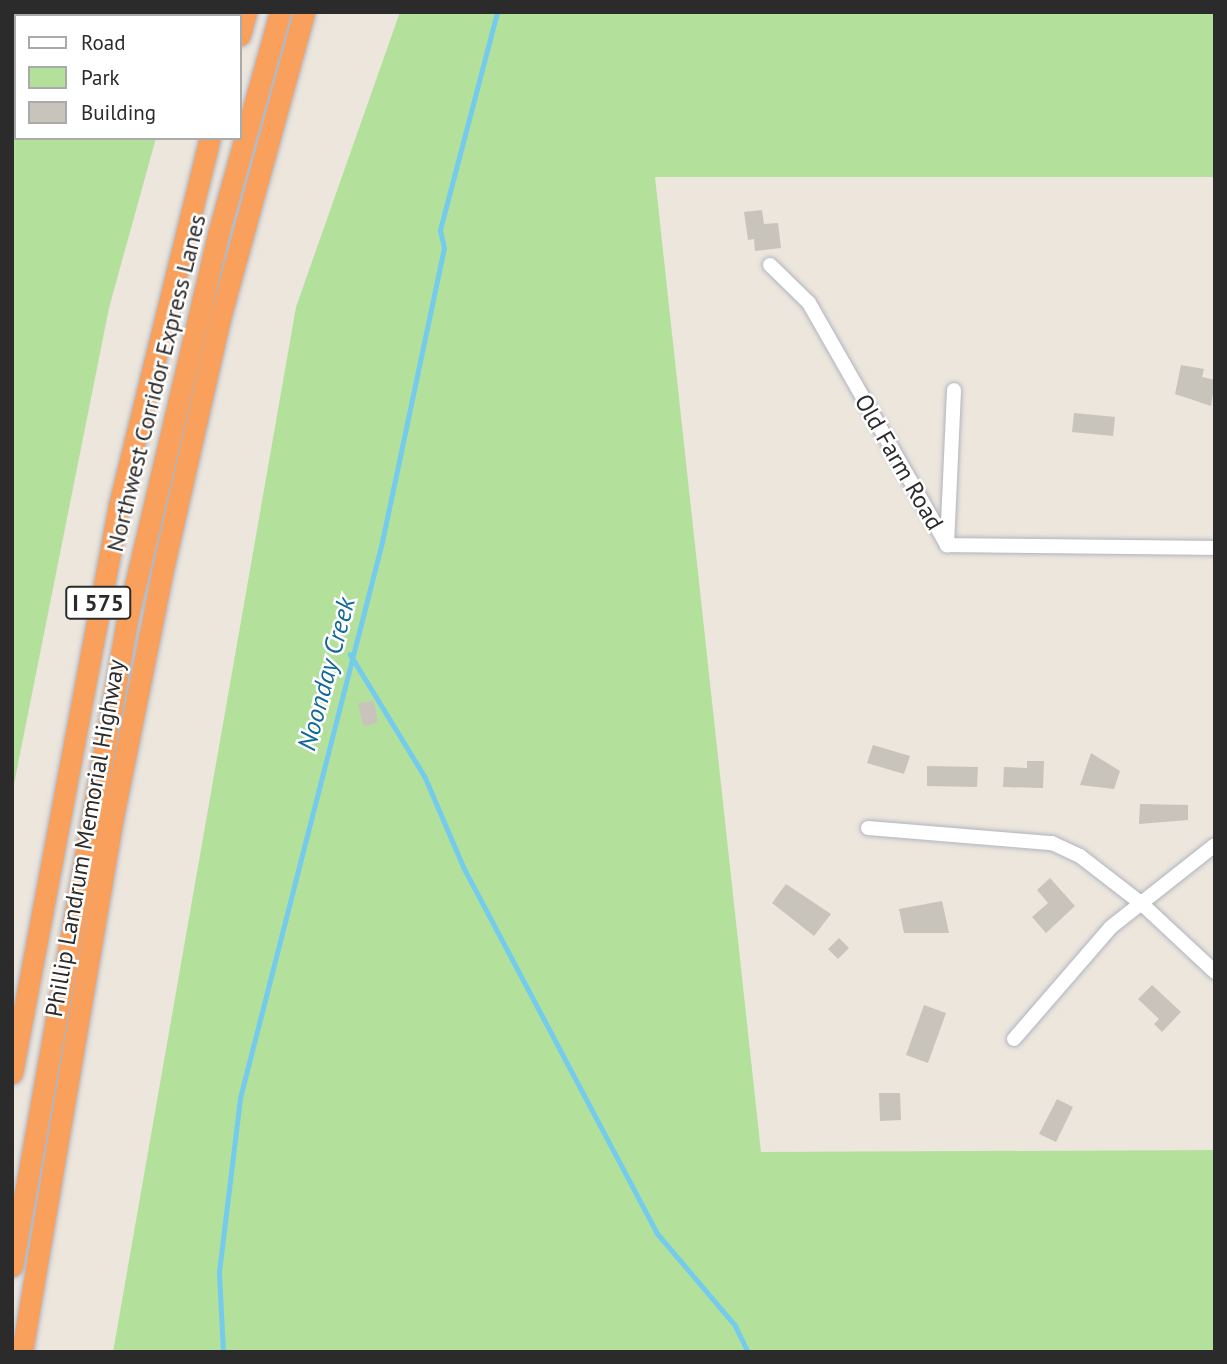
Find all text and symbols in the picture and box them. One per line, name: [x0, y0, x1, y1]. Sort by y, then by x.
legend: [14, 14, 242, 140]
text: Road: [81, 29, 125, 56]
text: Park: [81, 64, 120, 91]
text: Building: [81, 99, 156, 126]
street label: Northwest Corridor Express Lanes: [100, 211, 212, 555]
street label: Old Farm Road: [849, 389, 949, 535]
road number: I 575: [65, 583, 131, 622]
water label: Noonday Creek: [290, 594, 362, 754]
street label: Phillip Landrum Memorial Highway: [39, 657, 131, 1019]

